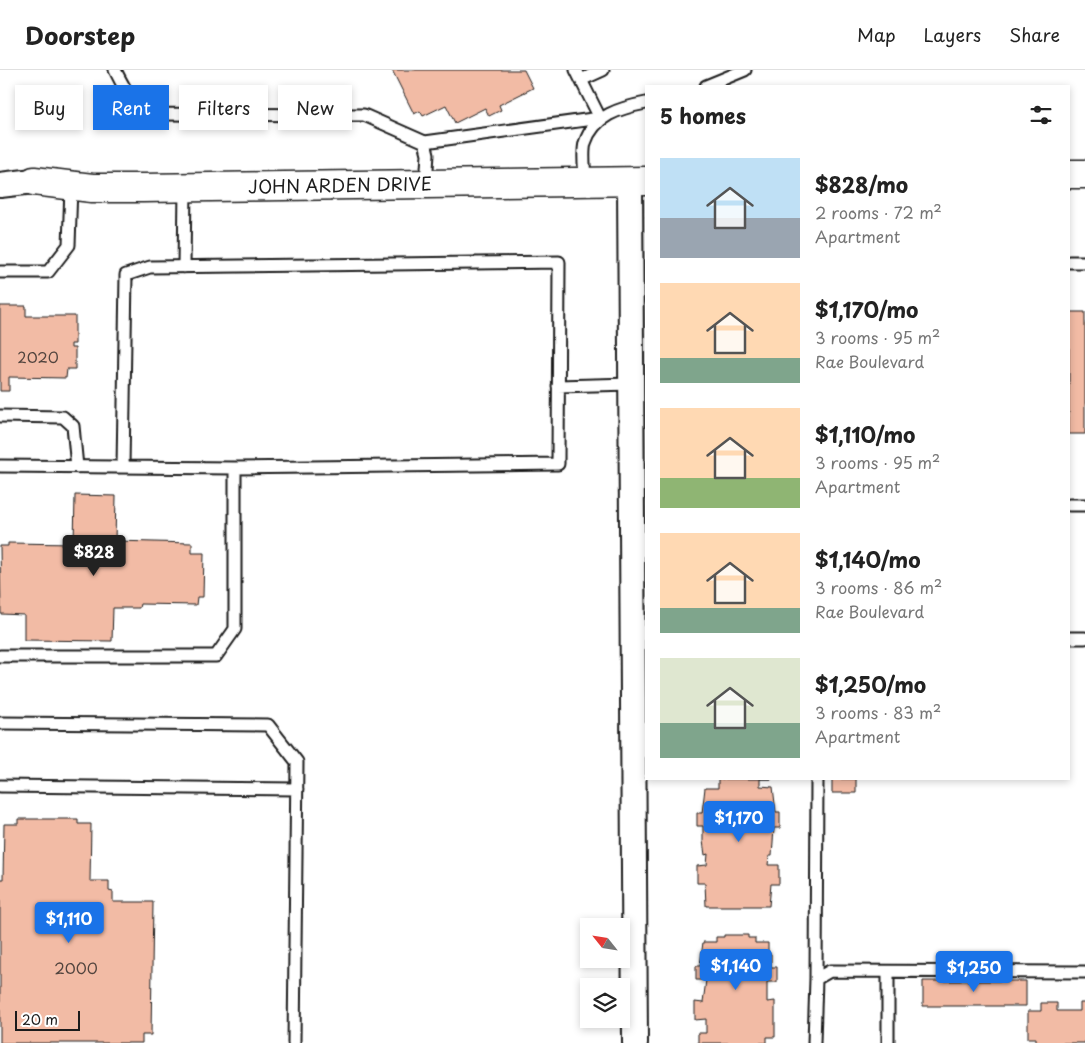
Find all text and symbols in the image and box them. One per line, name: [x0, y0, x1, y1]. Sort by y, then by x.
text: Doorstep: [25, 17, 135, 53]
text: Map: [857, 21, 896, 48]
text: Layers: [924, 21, 981, 48]
text: Share: [1009, 21, 1060, 48]
chip: Buy: [15, 85, 83, 130]
chip: Rent: [93, 85, 169, 130]
chip: Filters: [179, 85, 268, 130]
chip: New: [278, 85, 352, 130]
text: 5 homes: [660, 99, 746, 131]
icon: filters: [1027, 101, 1055, 129]
text: $828/mo: [815, 168, 908, 200]
street label: JOHN ARDEN DRIVE: [248, 169, 432, 200]
icon: home: [700, 178, 760, 238]
text: 2 rooms · 72 m²: [815, 200, 942, 224]
text: Apartment: [815, 224, 900, 248]
text: $1,170/mo: [815, 293, 918, 325]
icon: home: [700, 303, 760, 363]
text: 3 rooms · 95 m²: [815, 325, 940, 349]
house number: 2020: [17, 345, 59, 368]
text: Rae Boulevard: [815, 349, 924, 373]
text: $1,110/mo: [815, 418, 915, 450]
icon: home: [700, 428, 760, 488]
text: 3 rooms · 95 m²: [815, 450, 940, 474]
text: Apartment: [815, 474, 900, 498]
pin: $828: [64, 534, 124, 577]
text: $828: [74, 539, 114, 563]
text: $1,140/mo: [815, 543, 921, 575]
icon: home: [700, 553, 760, 613]
text: 3 rooms · 86 m²: [815, 575, 942, 599]
text: Rae Boulevard: [815, 599, 924, 623]
text: $1,250/mo: [815, 668, 926, 700]
icon: home: [700, 678, 760, 738]
text: 3 rooms · 83 m²: [815, 700, 941, 724]
text: Apartment: [815, 724, 900, 748]
pin: $1,170: [698, 800, 780, 843]
text: $1,170: [715, 805, 763, 829]
pin: $1,110: [28, 902, 110, 944]
text: $1,110: [46, 906, 92, 930]
north arrow: [580, 918, 630, 968]
map controls: [580, 918, 630, 1028]
pin: $1,140: [695, 948, 777, 991]
pin: $1,250: [933, 950, 1015, 993]
text: $1,140: [711, 953, 761, 977]
text: $1,250: [947, 955, 1001, 979]
house number: 2000: [54, 956, 98, 979]
button: layers: [580, 978, 630, 1028]
scale bar: [15, 1008, 80, 1031]
text: 20 m: [22, 1009, 58, 1030]

